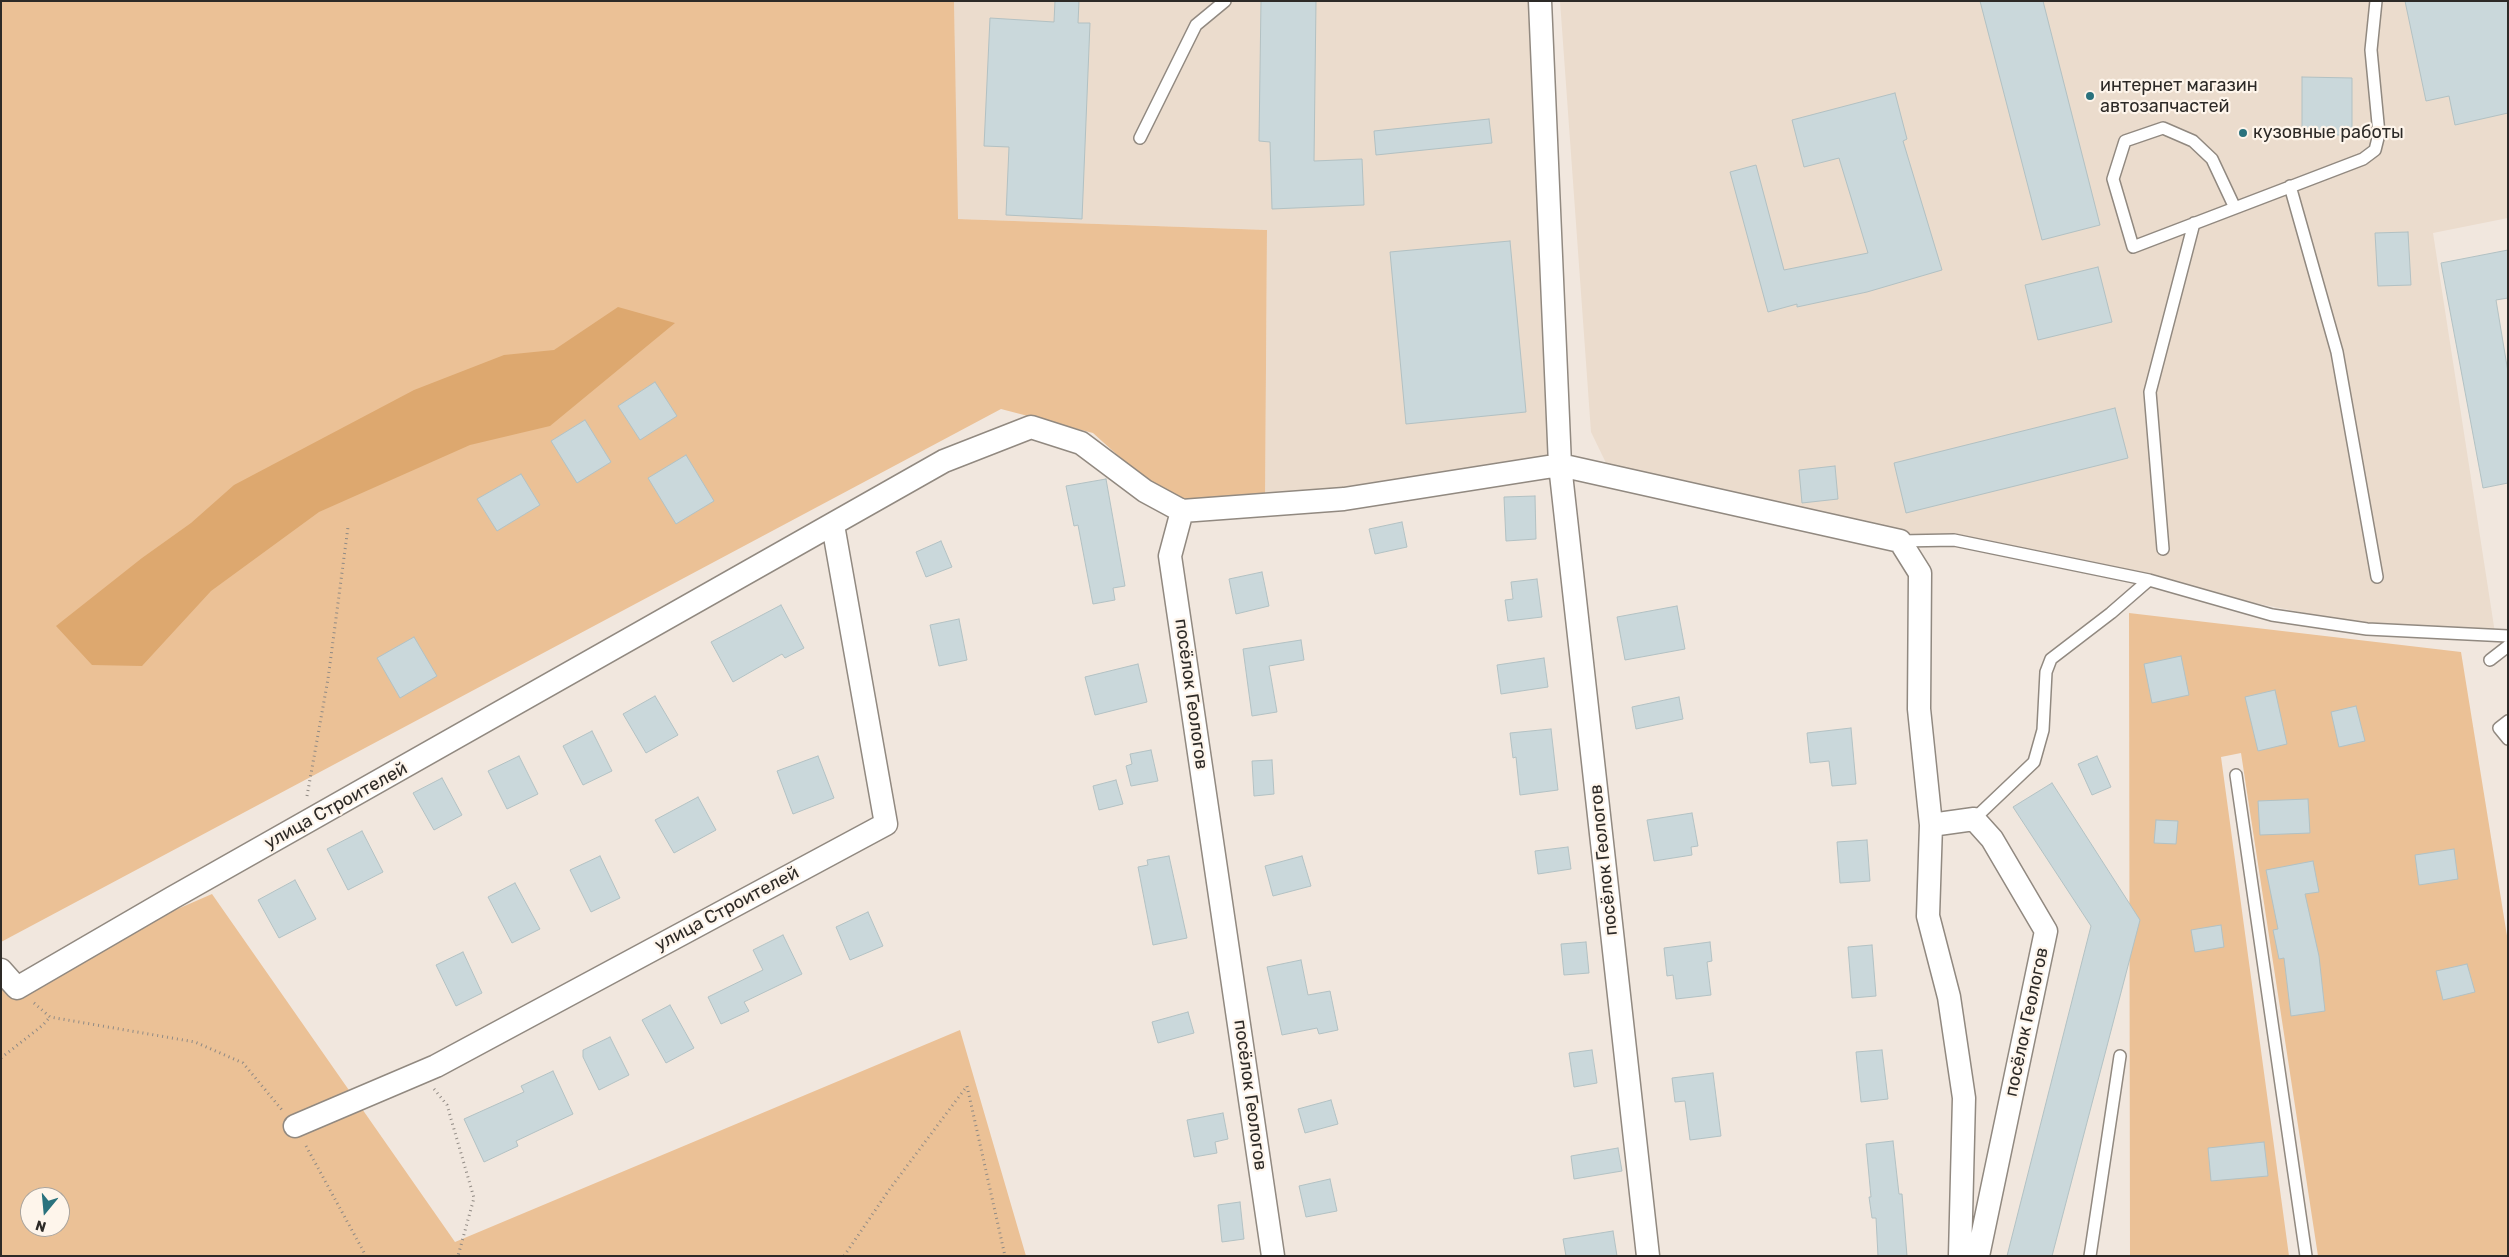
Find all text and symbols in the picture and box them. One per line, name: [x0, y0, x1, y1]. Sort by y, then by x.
place label: интернет магазин автозапчастей: [2100, 75, 2258, 118]
marker: интернет магазин автозапчастей: [2084, 90, 2096, 102]
place label: кузовные работы: [2253, 122, 2404, 144]
marker: кузовные работы: [2237, 127, 2249, 139]
street label: посёлок Геологов: [1170, 617, 1212, 771]
street label: улица Строителей: [261, 758, 411, 854]
street label: посёлок Геологов: [1585, 783, 1623, 937]
street label: улица Строителей: [651, 862, 803, 956]
street label: посёлок Геологов: [2001, 945, 2053, 1099]
street label: посёлок Геологов: [1229, 1018, 1271, 1172]
north arrow: [20, 1187, 70, 1237]
text: N: [33, 1216, 48, 1235]

